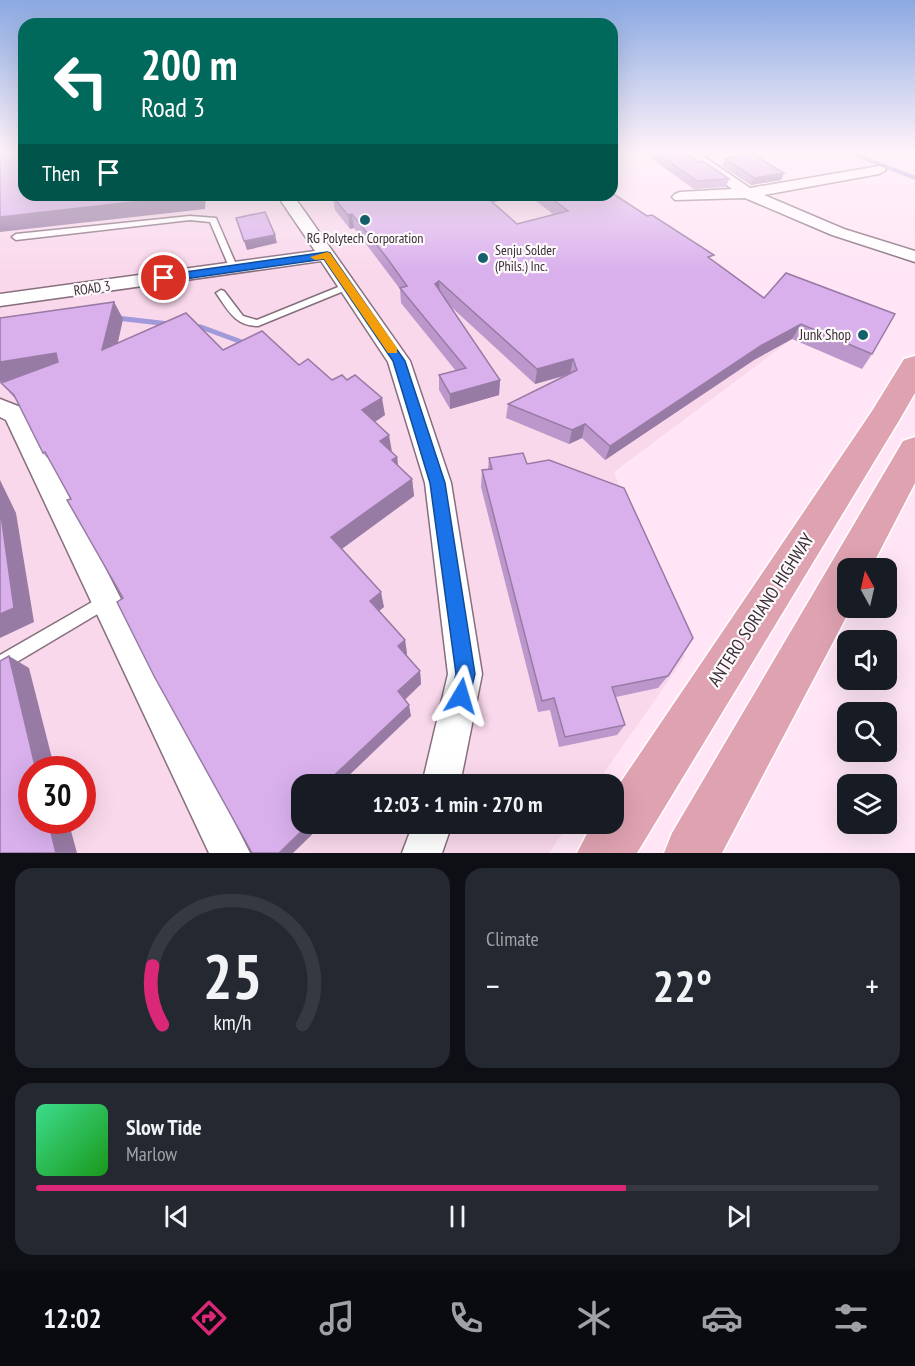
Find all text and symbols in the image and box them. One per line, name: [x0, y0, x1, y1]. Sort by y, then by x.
text: 200 m: [141, 37, 238, 92]
icon: left: [42, 42, 120, 120]
text: Road 3: [141, 90, 205, 124]
icon: arrive: [92, 156, 125, 189]
text: Then: [42, 159, 80, 187]
marker: RG Polytech Corporation: [358, 213, 372, 227]
place label: RG Polytech Corporation: [307, 229, 423, 247]
place label: Senju Solder (Phils.) Inc.: [495, 241, 556, 275]
marker: Senju Solder (Phils.) Inc.: [476, 251, 490, 265]
pin: [138, 252, 189, 303]
icon: arrive: [147, 261, 180, 294]
street label: ROAD 3: [72, 277, 112, 299]
place label: Junk Shop: [799, 325, 851, 344]
marker: Junk Shop: [856, 328, 870, 342]
street label: ANTERO SORIANO HIGHWAY: [703, 528, 819, 691]
north arrow: [837, 558, 897, 618]
map controls: [837, 558, 897, 834]
button: sound: [837, 630, 897, 690]
position arrow: [429, 664, 493, 728]
button: search: [837, 702, 897, 762]
speed limit sign: 30: [18, 756, 96, 834]
button: layers: [837, 774, 897, 834]
text: 12:03 · 1 min · 270 m: [372, 790, 543, 818]
text: Climate: [486, 926, 539, 952]
text: 25: [203, 935, 262, 1016]
text: 22°: [653, 956, 712, 1014]
text: −: [486, 964, 500, 1007]
text: +: [865, 964, 879, 1007]
text: km/h: [213, 1008, 252, 1036]
text: Slow Tide: [126, 1113, 202, 1141]
text: Marlow: [126, 1141, 177, 1167]
icon: previous: [160, 1200, 193, 1233]
icon: pause: [441, 1200, 474, 1233]
icon: next: [722, 1200, 755, 1233]
icon: directions: [188, 1297, 230, 1339]
icon: music: [316, 1297, 358, 1339]
icon: phone: [445, 1297, 487, 1339]
icon: climate: [573, 1297, 615, 1339]
icon: car: [701, 1297, 743, 1339]
icon: filters: [830, 1297, 872, 1339]
text: 12:02: [43, 1301, 102, 1335]

